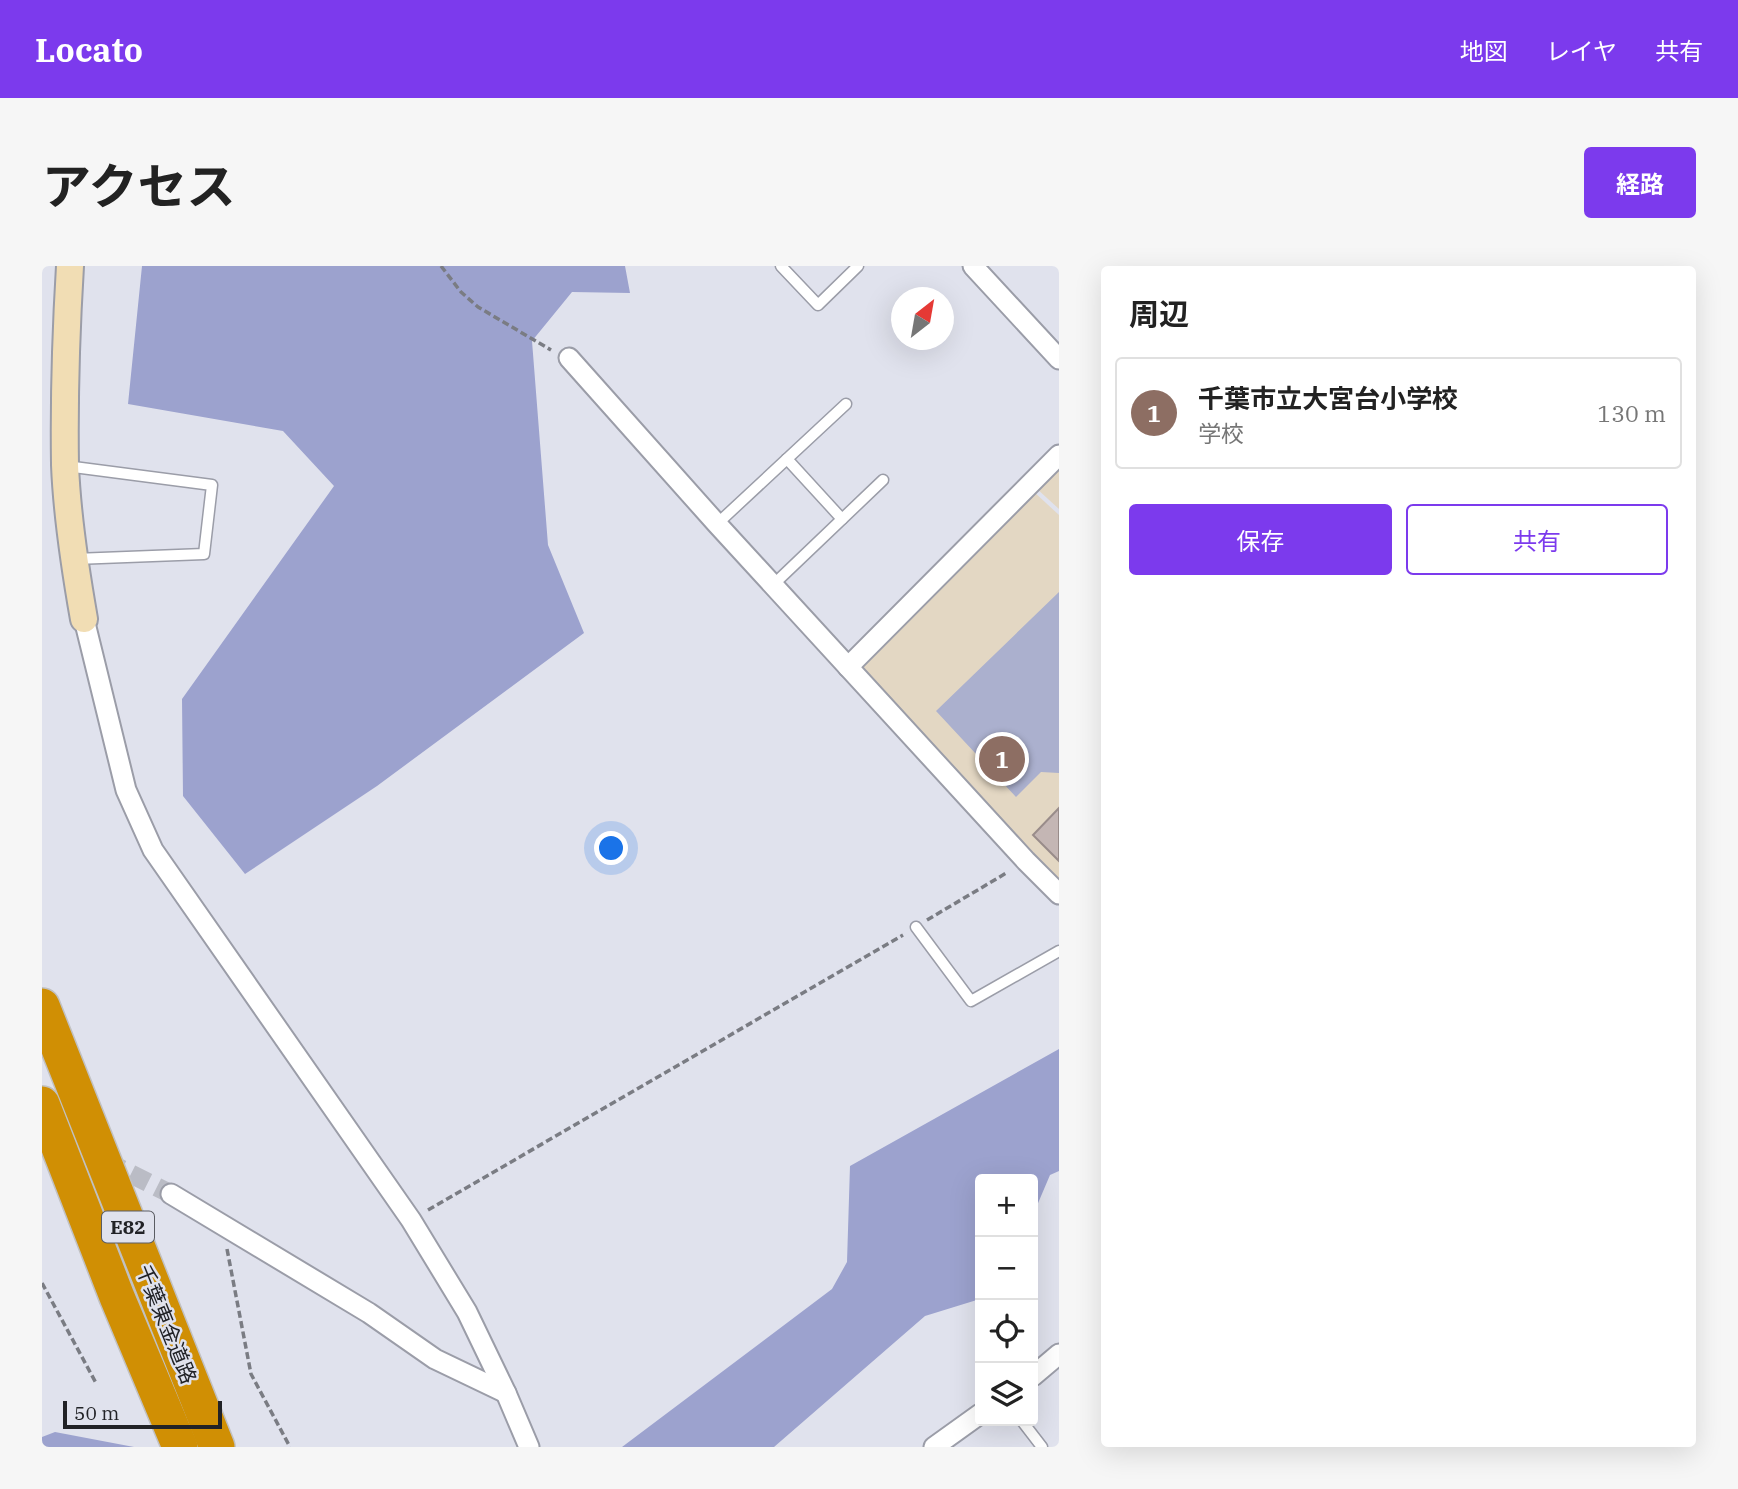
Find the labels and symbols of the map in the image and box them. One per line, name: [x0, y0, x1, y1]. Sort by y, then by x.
north arrow: [891, 287, 954, 350]
pin: 1: [979, 733, 1025, 785]
your location: [594, 831, 628, 865]
road number: E82: [102, 1211, 154, 1242]
street label: 千葉東金道路: [130, 1260, 204, 1388]
scale bar: [63, 1398, 222, 1430]

